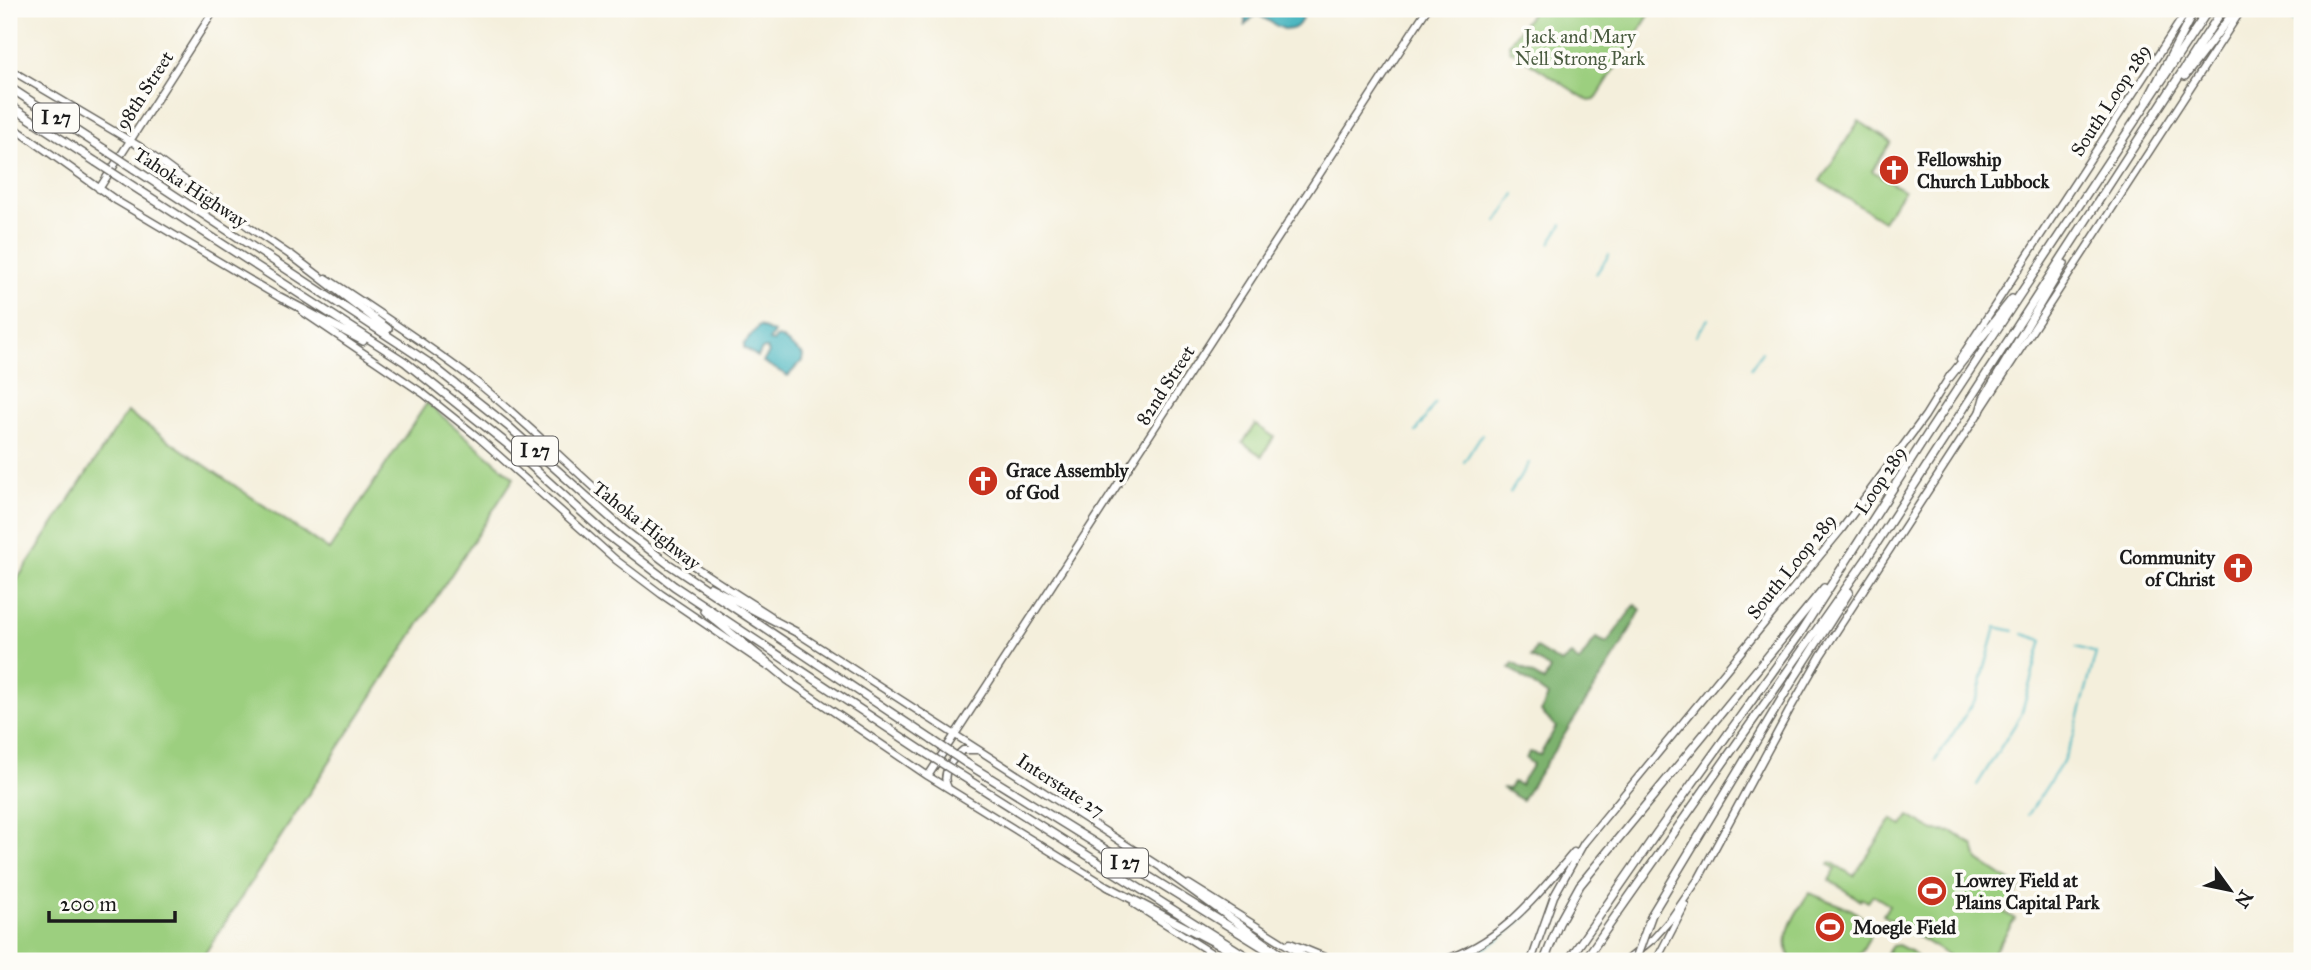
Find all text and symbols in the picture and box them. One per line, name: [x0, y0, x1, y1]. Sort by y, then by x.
park label: Jack and Mary Nell Strong Park: [1515, 25, 1645, 71]
street label: South Loop 289: [2066, 40, 2155, 161]
street label: 98th Street: [111, 47, 178, 134]
road number: I 27: [33, 104, 79, 132]
street label: Tahoka Highway: [129, 142, 253, 234]
place label: Fellowship Church Lubbock: [1917, 148, 2051, 193]
church icon: Fellowship Church Lubbock: [1877, 153, 1911, 187]
street label: 82nd Street: [1131, 341, 1200, 430]
road number: I 27: [512, 436, 558, 466]
street label: Loop 289: [1850, 442, 1911, 519]
place label: Grace Assembly of God: [1006, 459, 1129, 504]
church icon: Grace Assembly of God: [966, 464, 1000, 498]
street label: Tahoka Highway: [587, 476, 706, 576]
street label: South Loop 289: [1742, 509, 1841, 624]
place label: Community of Christ: [2119, 546, 2216, 591]
church icon: Community of Christ: [2221, 551, 2255, 585]
street label: Interstate 27: [1013, 749, 1109, 822]
road number: I 27: [1102, 848, 1148, 878]
north arrow: [2196, 855, 2266, 925]
place label: Lowrey Field at Plains Capital Park: [1955, 869, 2101, 915]
sports icon: Lowrey Field at Plains Capital Park: [1915, 874, 1949, 908]
scale bar: [49, 879, 175, 923]
text: N: [2230, 886, 2258, 912]
text: 200 m: [60, 891, 117, 917]
sports icon: Moegle Field: [1813, 910, 1847, 944]
place label: Moegle Field: [1853, 916, 1956, 940]

